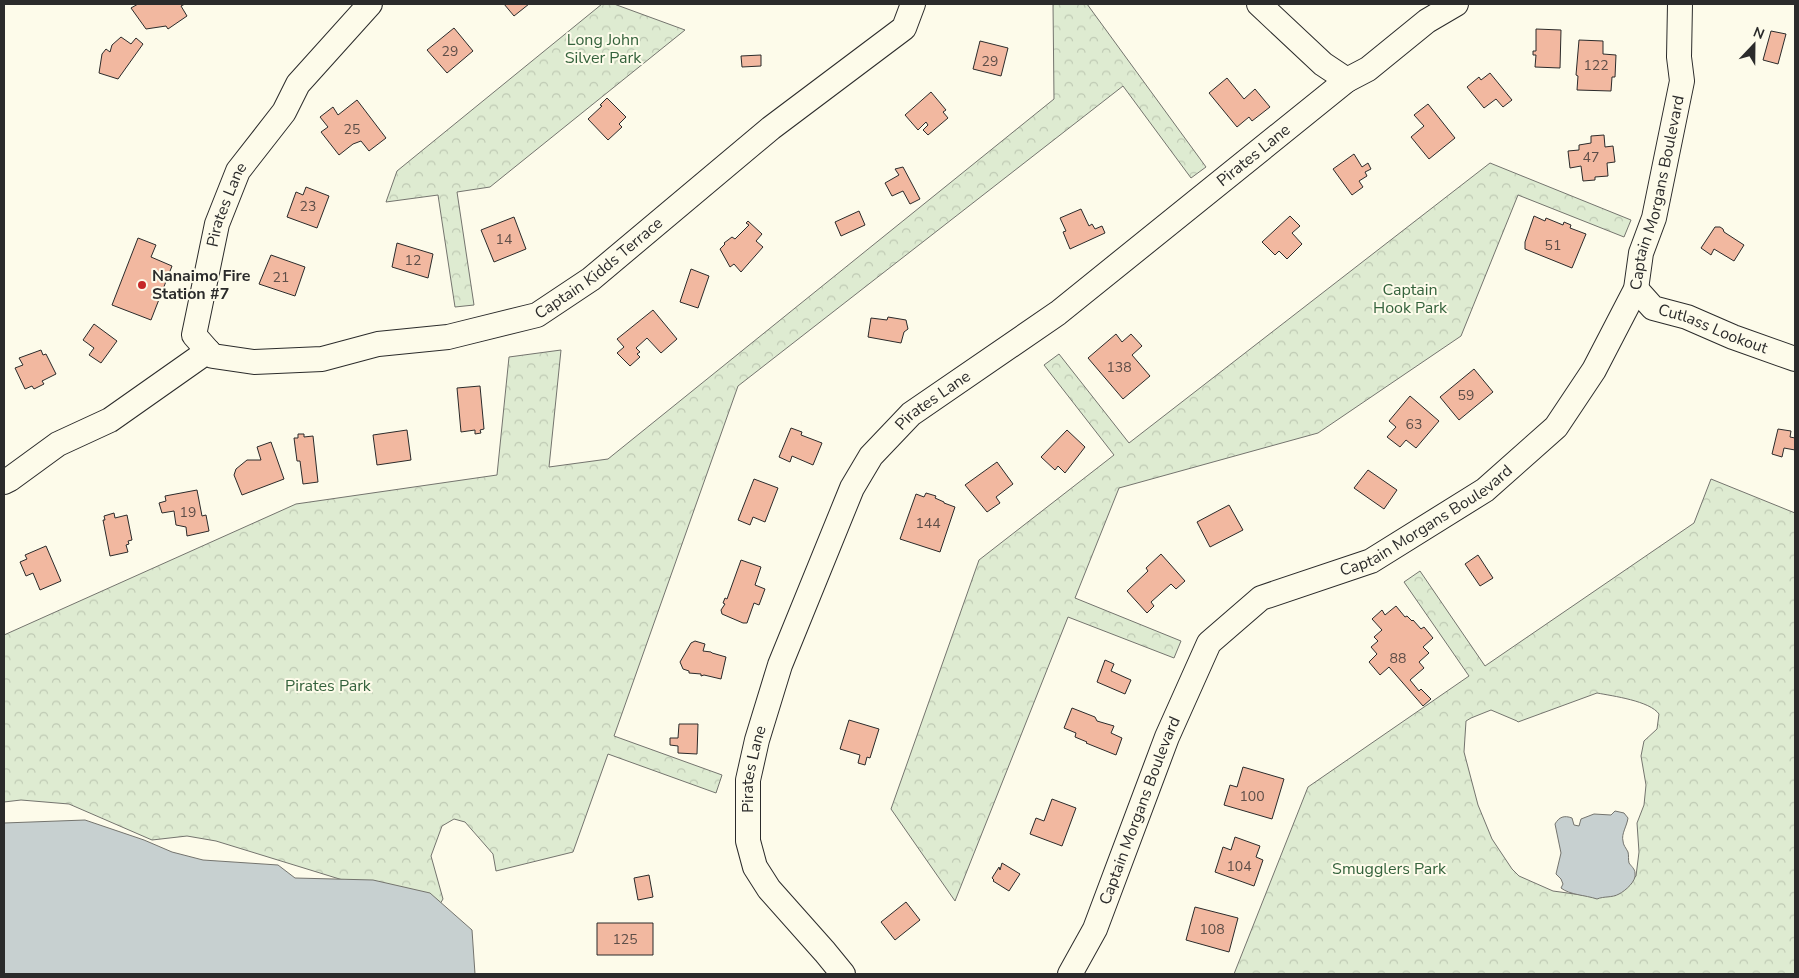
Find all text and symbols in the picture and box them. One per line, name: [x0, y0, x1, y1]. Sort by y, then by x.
north arrow: [1729, 20, 1779, 70]
text: N: [1750, 23, 1767, 44]
park label: Long John Silver Park: [565, 29, 642, 69]
house number: 29: [442, 42, 458, 61]
house number: 29: [982, 52, 998, 71]
house number: 122: [1583, 56, 1609, 75]
street label: Captain Morgans Boulevard: [1625, 93, 1690, 292]
street label: Pirates Lane: [1212, 119, 1295, 192]
house number: 25: [344, 120, 360, 139]
house number: 47: [1583, 148, 1599, 167]
street label: Pirates Lane: [202, 158, 252, 249]
house number: 23: [300, 197, 316, 216]
street label: Captain Kidds Terrace: [530, 212, 667, 324]
house number: 14: [496, 230, 512, 249]
house number: 51: [1545, 236, 1561, 255]
house number: 12: [405, 251, 421, 270]
place label: Nanaimo Fire Station #7: [152, 265, 251, 305]
house number: 21: [273, 268, 289, 287]
marker: Nanaimo Fire Station #7: [136, 279, 148, 291]
park label: Captain Hook Park: [1373, 279, 1448, 319]
street label: Cutlass Lookout: [1656, 299, 1771, 360]
house number: 138: [1106, 358, 1132, 377]
street label: Pirates Lane: [890, 365, 975, 435]
house number: 59: [1458, 386, 1474, 405]
house number: 63: [1406, 415, 1422, 434]
street label: Captain Morgans Boulevard: [1337, 460, 1517, 582]
house number: 19: [180, 503, 196, 522]
house number: 144: [915, 514, 941, 533]
house number: 88: [1390, 649, 1406, 668]
park label: Pirates Park: [285, 675, 372, 697]
street label: Captain Morgans Boulevard: [1094, 713, 1186, 908]
street label: Pirates Lane: [737, 723, 772, 813]
house number: 100: [1239, 787, 1265, 806]
house number: 104: [1226, 857, 1252, 876]
park label: Smugglers Park: [1332, 858, 1447, 880]
house number: 108: [1199, 920, 1225, 939]
house number: 125: [612, 930, 638, 949]

